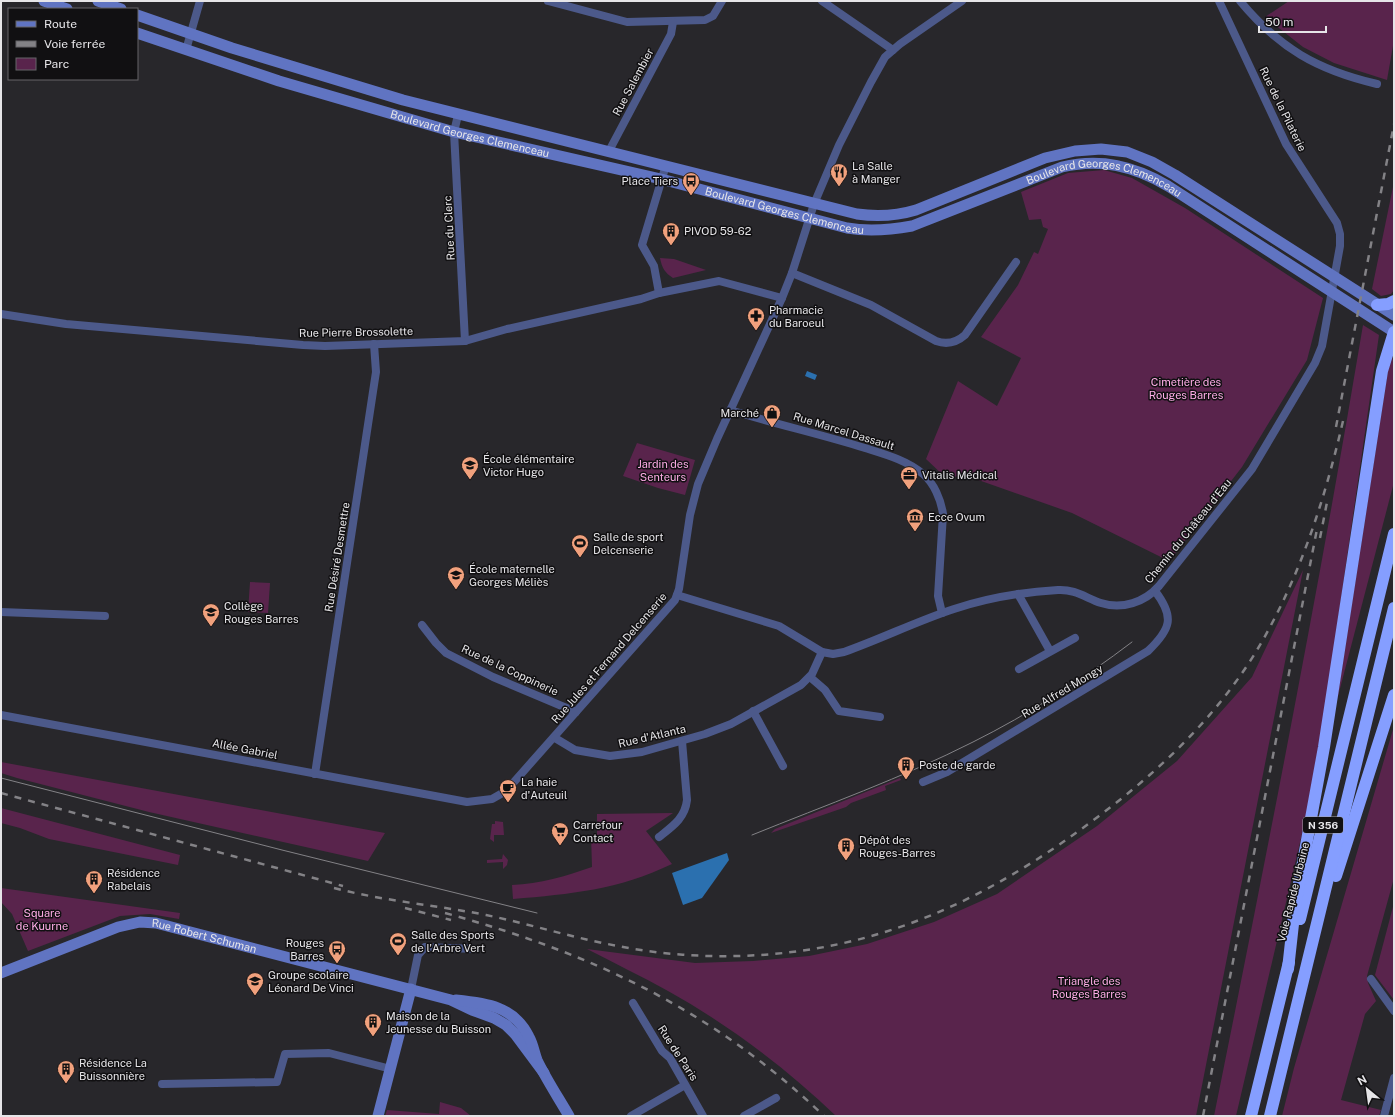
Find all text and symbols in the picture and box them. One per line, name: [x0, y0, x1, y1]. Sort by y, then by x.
legend: [8, 8, 138, 80]
scale bar: [1259, 8, 1326, 34]
text: 50 m: [1265, 15, 1293, 29]
text: Route: [44, 17, 77, 31]
text: Voie ferrée: [44, 37, 105, 51]
street label: Rue Salembier: [610, 46, 656, 118]
text: Parc: [44, 57, 69, 71]
street label: Rue de la Pilaterie: [1257, 65, 1309, 153]
street label: Boulevard Georges Clemenceau: [389, 108, 551, 159]
street label: Boulevard Georges Clemenceau: [1024, 157, 1184, 199]
place label: La Salle à Manger: [852, 160, 900, 185]
restaurant icon: La Salle à Manger: [829, 162, 849, 187]
bus stop icon: Place Tiers: [681, 171, 701, 196]
place label: Place Tiers: [622, 175, 678, 187]
street label: Boulevard Georges Clemenceau: [704, 185, 864, 236]
street label: Rue du Clerc: [441, 195, 457, 261]
building icon: PIVOD 59-62: [661, 221, 681, 246]
place label: PIVOD 59-62: [684, 225, 752, 237]
place label: Pharmacie du Baroeul: [769, 304, 825, 329]
pharmacy icon: Pharmacie du Baroeul: [746, 306, 766, 331]
street label: Rue Pierre Brossolette: [299, 325, 413, 339]
park label: Cimetière des Rouges Barres: [1149, 376, 1224, 401]
shop icon: Marché: [762, 403, 782, 428]
place label: Marché: [721, 407, 759, 419]
street label: Rue Marcel Dassault: [792, 410, 896, 452]
place label: École élémentaire Victor Hugo: [483, 452, 575, 478]
school or university icon: École élémentaire Victor Hugo: [460, 455, 480, 480]
park label: Jardin des Senteurs: [637, 458, 689, 483]
office icon: Vitalis Médical: [899, 465, 919, 490]
place label: Vitalis Médical: [922, 469, 997, 481]
street label: Chemin du Château d'Eau: [1142, 477, 1234, 585]
street label: Rue Désiré Desmettre: [322, 501, 352, 613]
museum icon: Ecce Ovum: [905, 507, 925, 532]
place label: Ecce Ovum: [928, 511, 985, 523]
place label: Salle de sport Delcenserie: [593, 531, 663, 556]
sports icon: Salle de sport Delcenserie: [570, 533, 590, 558]
place label: École maternelle Georges Méliès: [469, 562, 555, 588]
school or university icon: École maternelle Georges Méliès: [446, 565, 466, 590]
street label: Rue Jules et Fernand Delcenserie: [549, 590, 669, 726]
place label: Collège Rouges Barres: [224, 600, 299, 625]
school or university icon: Collège Rouges Barres: [201, 602, 221, 627]
street label: Rue de la Coppinerie: [460, 642, 560, 698]
street label: Rue Alfred Mongy: [1019, 662, 1105, 720]
street label: Rue d'Atlanta: [617, 722, 687, 750]
street label: Allée Gabriel: [211, 737, 279, 761]
building icon: Poste de garde: [896, 755, 916, 780]
place label: Poste de garde: [919, 759, 996, 771]
place label: La haie d'Auteuil: [521, 776, 567, 801]
cafe icon: La haie d'Auteuil: [498, 778, 518, 803]
road number: N 356: [1303, 817, 1343, 833]
place label: Carrefour Contact: [573, 819, 622, 844]
supermarket icon: Carrefour Contact: [550, 821, 570, 846]
place label: Dépôt des Rouges-Barres: [859, 834, 936, 859]
building icon: Dépôt des Rouges-Barres: [836, 836, 856, 861]
street label: Voie Rapide Urbaine: [1275, 841, 1311, 943]
place label: Résidence Rabelais: [107, 867, 160, 892]
building icon: Résidence Rabelais: [84, 869, 104, 894]
park label: Square de Kuurne: [16, 907, 68, 932]
street label: Rue Robert Schuman: [151, 917, 258, 955]
place label: Salle des Sports de l'Arbre Vert: [411, 929, 495, 954]
sports icon: Salle des Sports de l'Arbre Vert: [388, 931, 408, 956]
place label: Rouges Barres: [286, 937, 324, 962]
bus stop icon: Rouges Barres: [327, 939, 347, 964]
place label: Groupe scolaire Léonard De Vinci: [268, 969, 354, 994]
school or university icon: Groupe scolaire Léonard De Vinci: [245, 971, 265, 996]
park label: Triangle des Rouges Barres: [1052, 975, 1127, 1000]
place label: Maison de la Jeunesse du Buisson: [386, 1010, 491, 1035]
building icon: Maison de la Jeunesse du Buisson: [363, 1012, 383, 1037]
street label: Rue de Paris: [656, 1023, 701, 1083]
place label: Résidence La Buissonnière: [79, 1057, 147, 1082]
building icon: Résidence La Buissonnière: [56, 1059, 76, 1084]
north arrow: [1347, 1069, 1387, 1109]
text: N: [1355, 1073, 1369, 1088]

